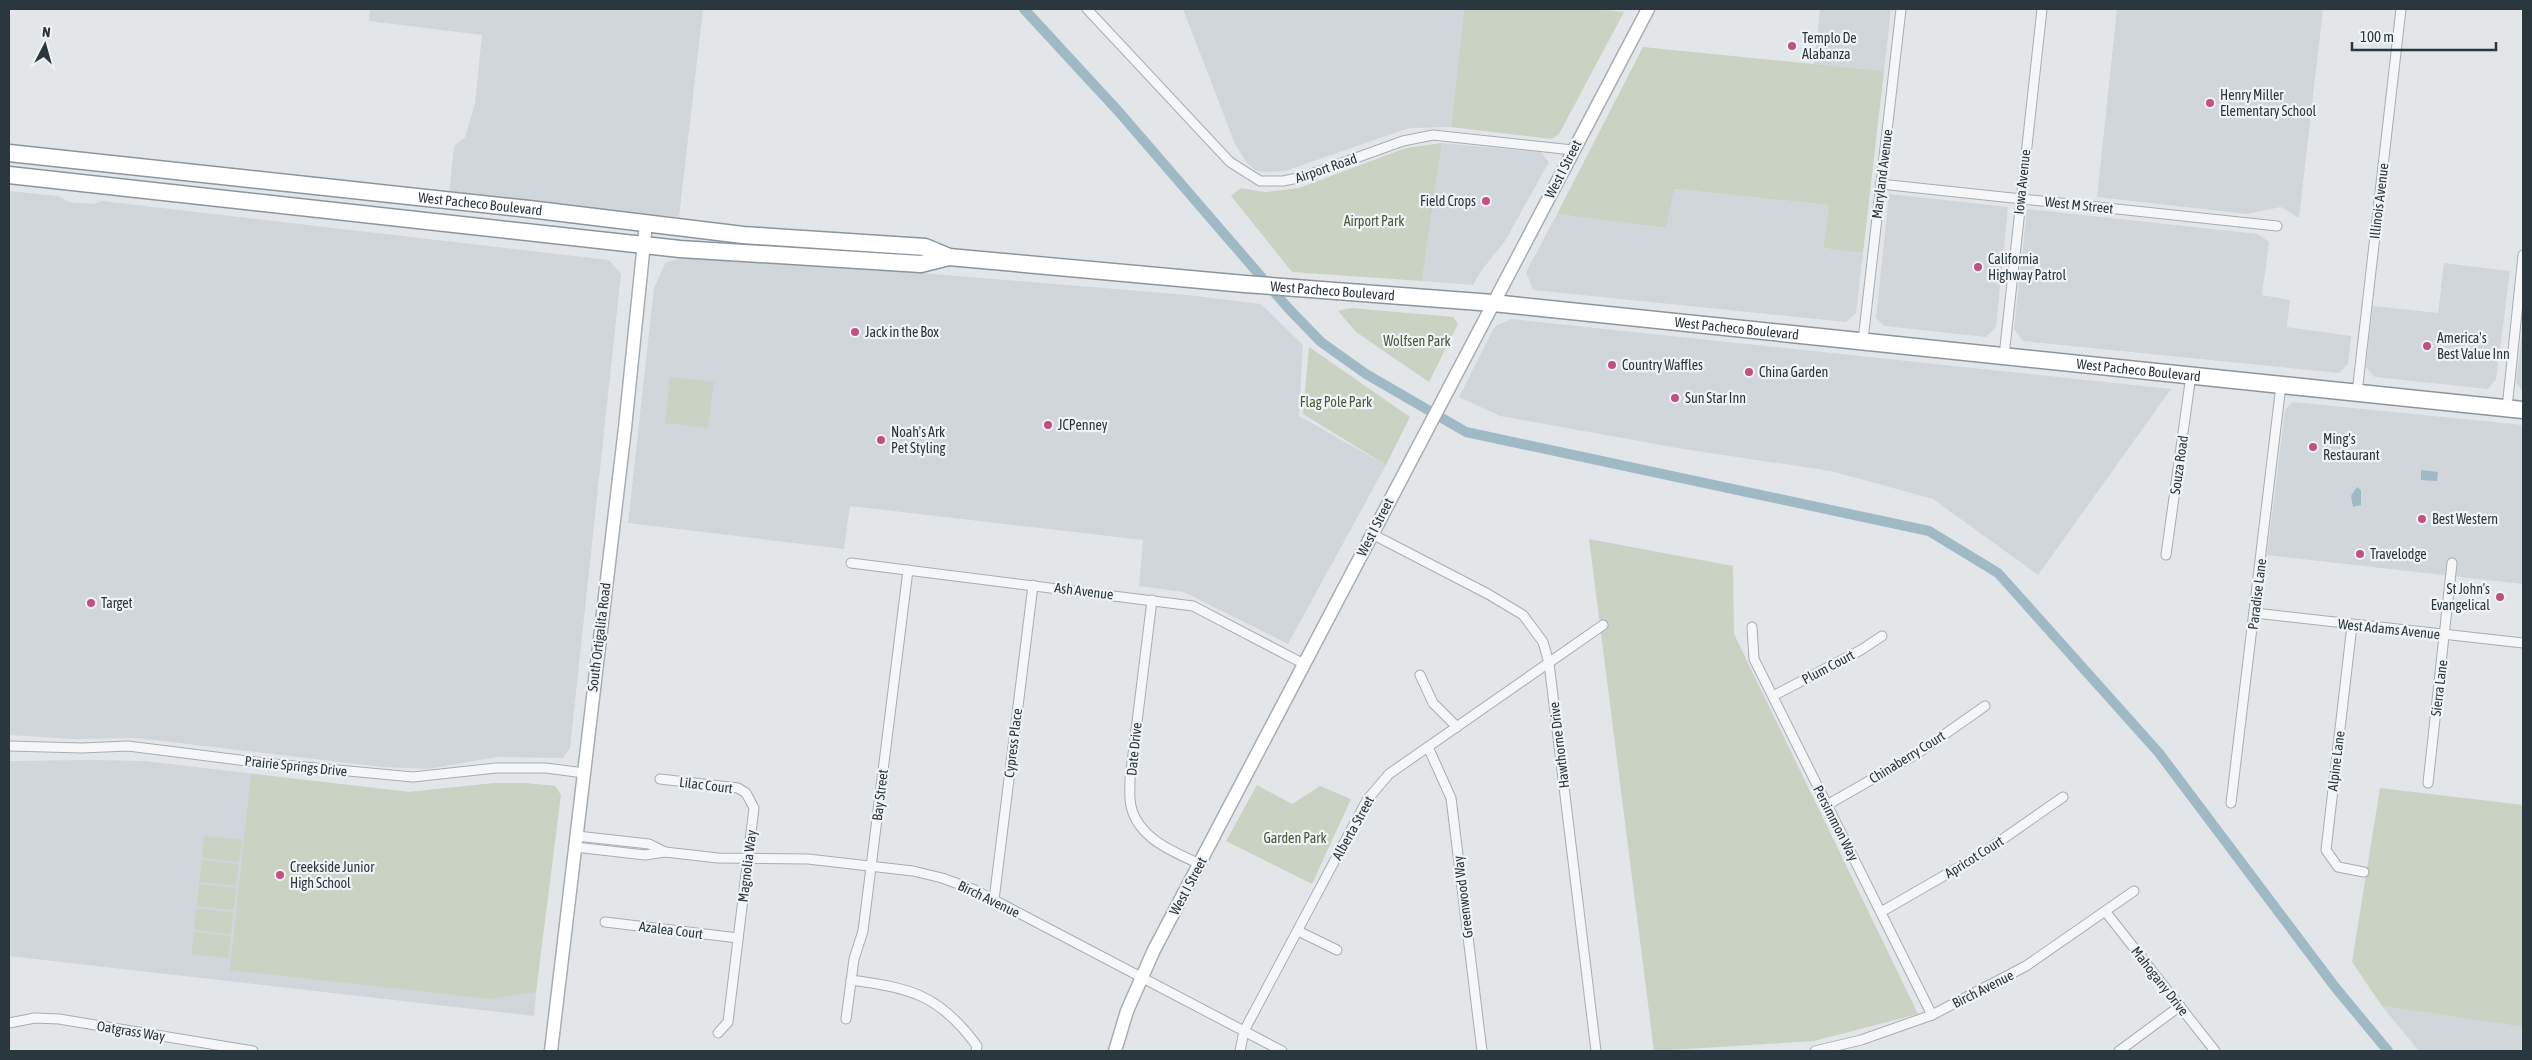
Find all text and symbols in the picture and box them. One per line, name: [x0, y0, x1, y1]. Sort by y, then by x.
north arrow: [20, 20, 70, 70]
scale bar: [2352, 20, 2496, 52]
text: N: [41, 24, 51, 40]
text: 100 m: [2360, 28, 2394, 45]
place label: Templo De Alabanza: [1802, 30, 1857, 62]
marker: Templo De Alabanza: [1786, 40, 1798, 52]
place label: Henry Miller Elementary School: [2220, 87, 2316, 119]
marker: Henry Miller Elementary School: [2204, 97, 2216, 109]
street label: Maryland Avenue: [1869, 128, 1895, 220]
street label: West I Street: [1542, 137, 1584, 201]
street label: Iowa Avenue: [2011, 149, 2033, 215]
street label: Airport Road: [1293, 150, 1359, 186]
street label: Illinois Avenue: [2366, 162, 2392, 240]
street label: West Pacheco Boulevard: [417, 189, 543, 219]
place label: Field Crops: [1420, 193, 1476, 209]
street label: West M Street: [2044, 193, 2114, 217]
marker: Field Crops: [1480, 195, 1492, 207]
park label: Airport Park: [1344, 213, 1404, 229]
place label: California Highway Patrol: [1988, 251, 2066, 283]
marker: California Highway Patrol: [1972, 261, 1984, 273]
street label: West Pacheco Boulevard: [1270, 278, 1395, 303]
street label: West Pacheco Boulevard: [1674, 314, 1800, 343]
place label: Jack in the Box: [865, 324, 939, 340]
marker: Jack in the Box: [849, 326, 861, 338]
place label: America's Best Value Inn: [2437, 330, 2510, 362]
park label: Wolfsen Park: [1383, 333, 1451, 349]
marker: America's Best Value Inn: [2421, 340, 2433, 352]
street label: West Pacheco Boulevard: [2076, 356, 2202, 384]
place label: Country Waffles: [1622, 357, 1703, 373]
marker: Country Waffles: [1606, 359, 1618, 371]
place label: China Garden: [1759, 364, 1828, 380]
marker: China Garden: [1743, 366, 1755, 378]
place label: Sun Star Inn: [1685, 390, 1746, 406]
marker: Sun Star Inn: [1669, 392, 1681, 404]
park label: Flag Pole Park: [1300, 394, 1372, 410]
place label: JCPenney: [1058, 417, 1108, 433]
marker: JCPenney: [1042, 419, 1054, 431]
place label: Noah's Ark Pet Styling: [891, 424, 945, 456]
place label: Ming's Restaurant: [2323, 431, 2380, 463]
marker: Noah's Ark Pet Styling: [875, 434, 887, 446]
street label: Souza Road: [2167, 434, 2191, 496]
marker: Ming's Restaurant: [2307, 441, 2319, 453]
street label: West I Street: [1354, 495, 1396, 559]
place label: Best Western: [2432, 511, 2498, 527]
marker: Best Western: [2416, 513, 2428, 525]
place label: Travelodge: [2370, 546, 2427, 562]
marker: Travelodge: [2354, 548, 2366, 560]
street label: Paradise Lane: [2245, 557, 2269, 631]
street label: Ash Avenue: [1054, 579, 1114, 603]
place label: St John's Evangelical: [2431, 581, 2490, 613]
street label: South Ortigalita Road: [584, 582, 614, 692]
marker: St John's Evangelical: [2494, 591, 2506, 603]
place label: Target: [101, 595, 133, 611]
marker: Target: [85, 597, 97, 609]
street label: West Adams Avenue: [2337, 616, 2441, 642]
street label: Plum Court: [1799, 647, 1857, 687]
street label: Sierra Lane: [2428, 659, 2450, 717]
street label: Hawthorne Drive: [1546, 701, 1572, 789]
street label: Cypress Place: [1001, 707, 1025, 779]
street label: Date Drive: [1123, 721, 1145, 777]
street label: Chinaberry Court: [1866, 727, 1948, 787]
street label: Alpine Lane: [2324, 730, 2348, 792]
street label: Prairie Springs Drive: [244, 753, 348, 779]
street label: Bay Street: [869, 768, 891, 822]
street label: Lilac Court: [678, 774, 734, 796]
street label: Persimmon Way: [1810, 782, 1862, 864]
street label: Alberta Street: [1329, 793, 1377, 863]
street label: Magnolia Way: [735, 829, 759, 903]
park label: Garden Park: [1263, 830, 1327, 846]
street label: Apricot Court: [1942, 833, 2006, 881]
street label: West I Street: [1166, 854, 1210, 918]
street label: Greenwood Way: [1450, 855, 1476, 939]
place label: Creekside Junior High School: [290, 859, 375, 891]
marker: Creekside Junior High School: [274, 869, 286, 881]
street label: Birch Avenue: [956, 877, 1022, 921]
street label: Azalea Court: [638, 918, 704, 942]
street label: Mahogany Drive: [2128, 943, 2192, 1019]
street label: Birch Avenue: [1950, 967, 2016, 1011]
street label: Oatgrass Way: [96, 1018, 167, 1044]

